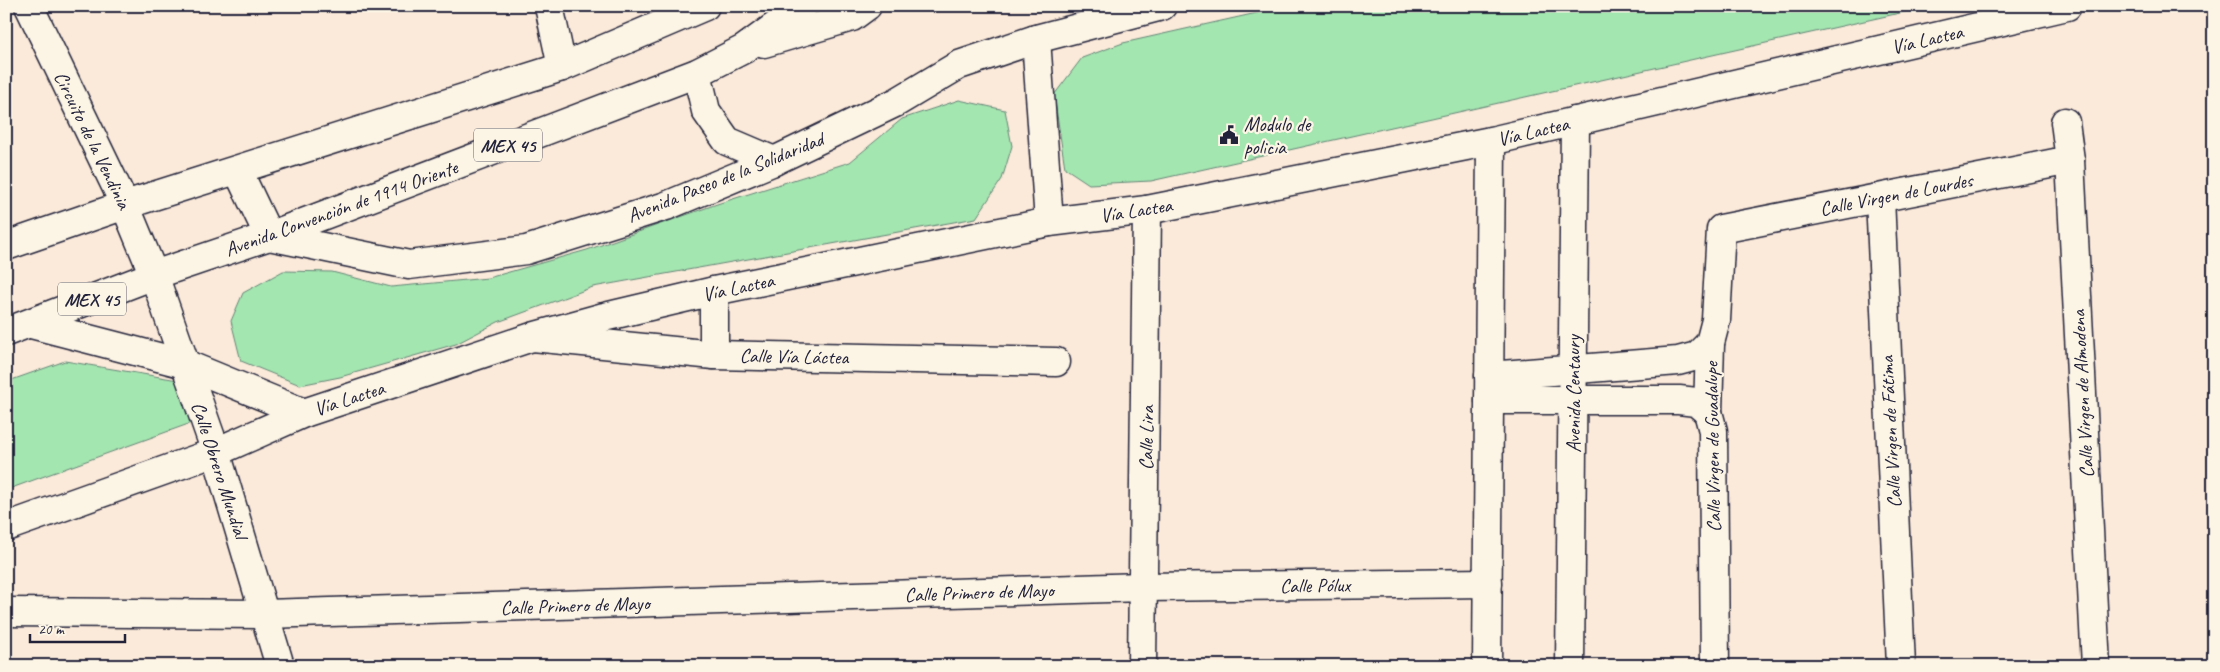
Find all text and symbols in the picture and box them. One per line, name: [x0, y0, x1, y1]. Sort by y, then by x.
street label: Vía Lactea: [1889, 19, 1967, 60]
street label: Circuito de la Vendinia: [48, 67, 137, 214]
street label: Vía Lactea: [1495, 111, 1573, 152]
place label: Modulo de policia: [1244, 112, 1312, 160]
public building icon: Modulo de policia: [1218, 124, 1240, 146]
street label: Avenida Paseo de la Solidaridad: [623, 125, 830, 228]
road number: MEX 45: [474, 128, 542, 162]
street label: Avenida Convención de 1914 Oriente: [221, 154, 462, 262]
street label: Calle Virgen de Lourdes: [1818, 167, 1977, 222]
street label: Vía Lactea: [1098, 192, 1175, 229]
street label: Vía Lactea: [700, 267, 777, 307]
road number: MEX 45: [58, 282, 126, 316]
street label: Calle Virgen de Almodena: [2066, 308, 2099, 478]
street label: Avenida Centaury: [1561, 333, 1586, 453]
street label: Calle Vía Láctea: [739, 343, 851, 370]
street label: Calle Virgen de Fátima: [1874, 353, 1907, 509]
street label: Calle Virgen de Guadalupe: [1698, 360, 1726, 532]
street label: Vía Lactea: [311, 375, 389, 422]
street label: Calle Obrero Mundial: [186, 399, 255, 545]
street label: Calle Lira: [1133, 404, 1160, 470]
street label: Calle Pólux: [1280, 572, 1353, 599]
street label: Calle Primero de Mayo: [904, 577, 1056, 608]
street label: Calle Primero de Mayo: [500, 590, 652, 621]
scale bar: [30, 612, 125, 644]
text: 20 m: [38, 620, 65, 639]

